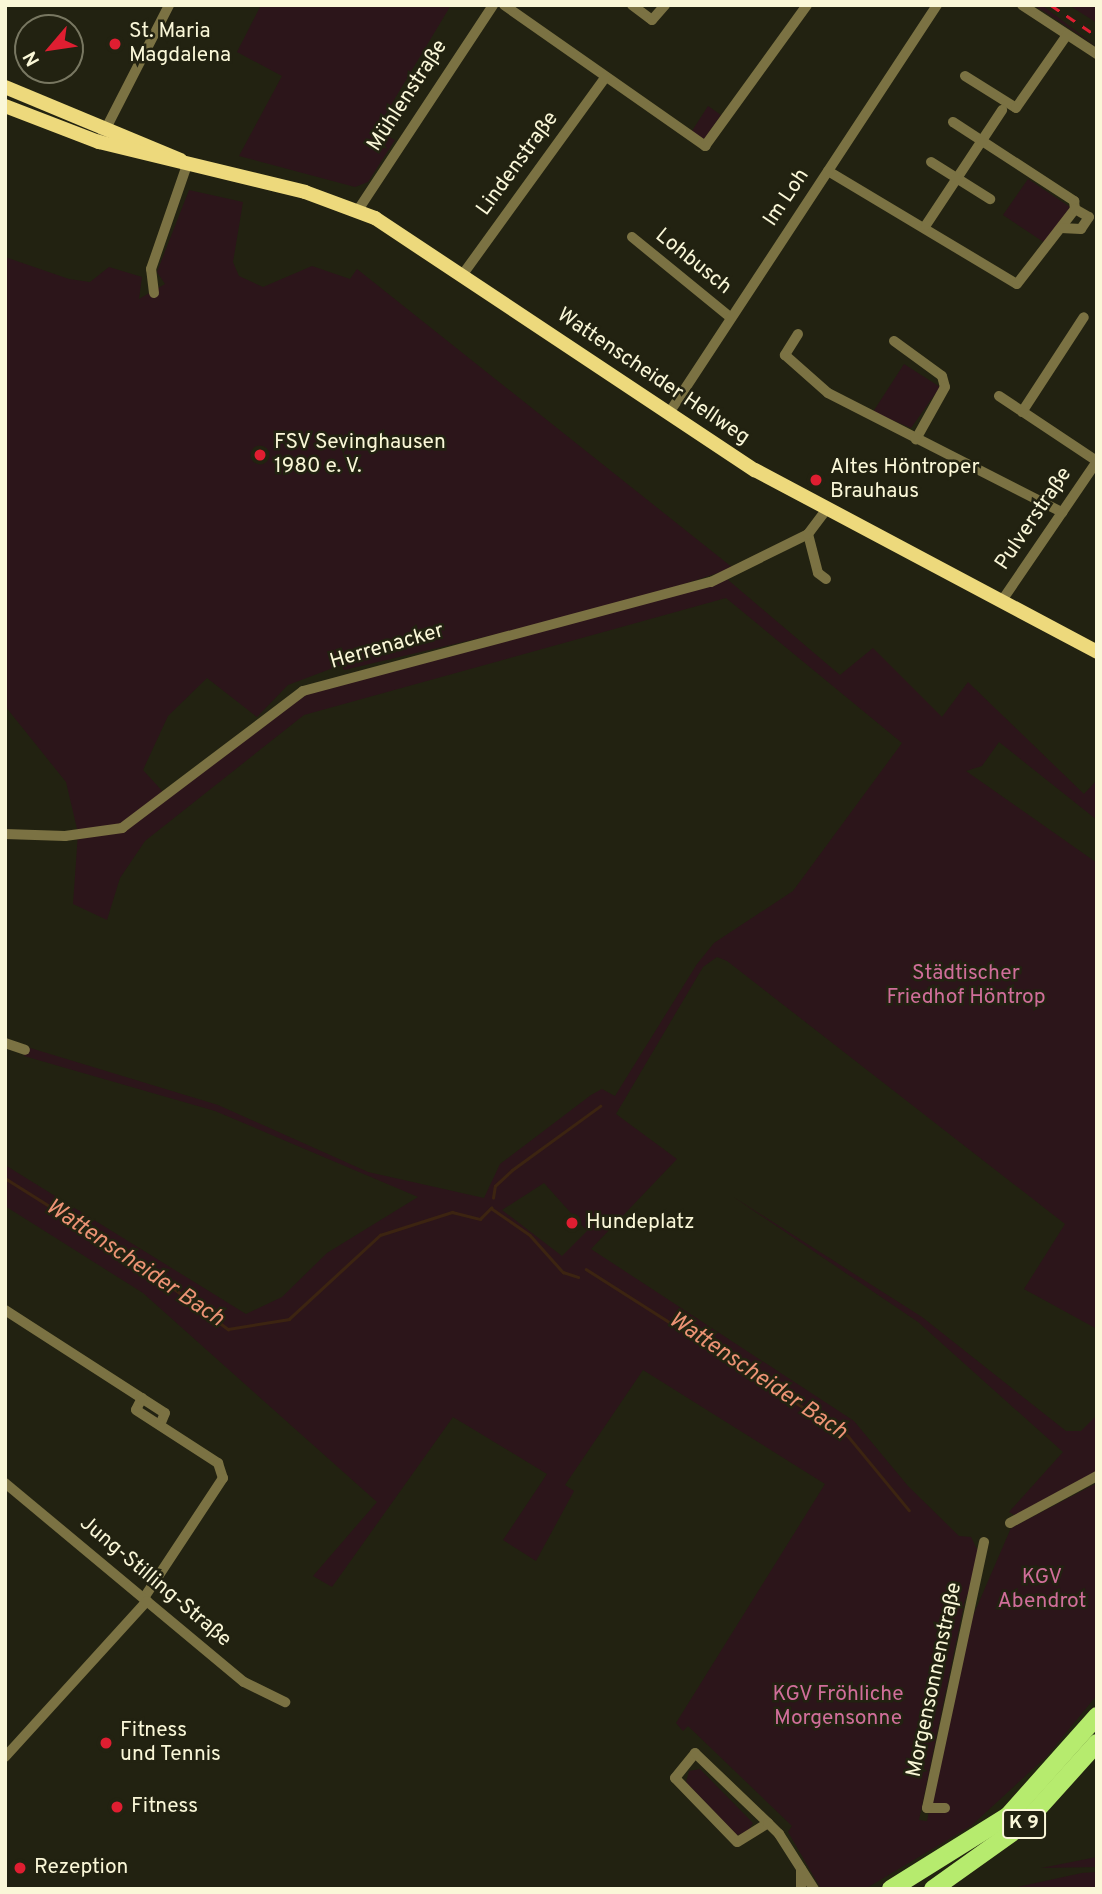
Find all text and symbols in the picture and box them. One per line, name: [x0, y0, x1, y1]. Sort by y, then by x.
north arrow: [14, 14, 84, 84]
place label: St. Maria Magdalena: [129, 19, 231, 69]
marker: St. Maria Magdalena: [107, 36, 123, 52]
street label: Mühlenstraße: [363, 36, 453, 156]
text: N: [19, 46, 46, 70]
street label: Lindenstraße: [472, 107, 564, 221]
street label: Im Loh: [759, 164, 815, 232]
street label: Lohbusch: [650, 224, 736, 300]
street label: Wattenscheider Hellweg: [552, 303, 754, 451]
place label: FSV Sevinghausen 1980 e. V.: [274, 430, 447, 480]
marker: FSV Sevinghausen 1980 e. V.: [252, 447, 268, 463]
place label: Altes Höntroper Brauhaus: [830, 455, 980, 505]
street label: Pulverstraße: [990, 463, 1078, 575]
marker: Altes Höntroper Brauhaus: [808, 472, 824, 488]
street label: Herrenacker: [327, 619, 447, 675]
park label: Städtischer Friedhof Höntrop: [886, 961, 1046, 1011]
water label: Wattenscheider Bach: [40, 1194, 228, 1334]
place label: Hundeplatz: [586, 1210, 695, 1236]
marker: Hundeplatz: [564, 1215, 580, 1231]
water label: Wattenscheider Bach: [663, 1307, 851, 1447]
street label: Jung-Stilling-Straße: [74, 1511, 236, 1653]
park label: KGV Abendrot: [998, 1565, 1086, 1615]
street label: Morgensonnenstraße: [902, 1580, 968, 1780]
park label: KGV Fröhliche Morgensonne: [772, 1682, 904, 1732]
place label: Fitness und Tennis: [120, 1718, 222, 1768]
marker: Fitness und Tennis: [98, 1735, 114, 1751]
place label: Fitness: [131, 1794, 198, 1820]
marker: Fitness: [109, 1799, 125, 1815]
road number: K 9: [1001, 1808, 1047, 1840]
place label: Rezeption: [34, 1855, 128, 1881]
marker: Rezeption: [12, 1860, 28, 1876]

